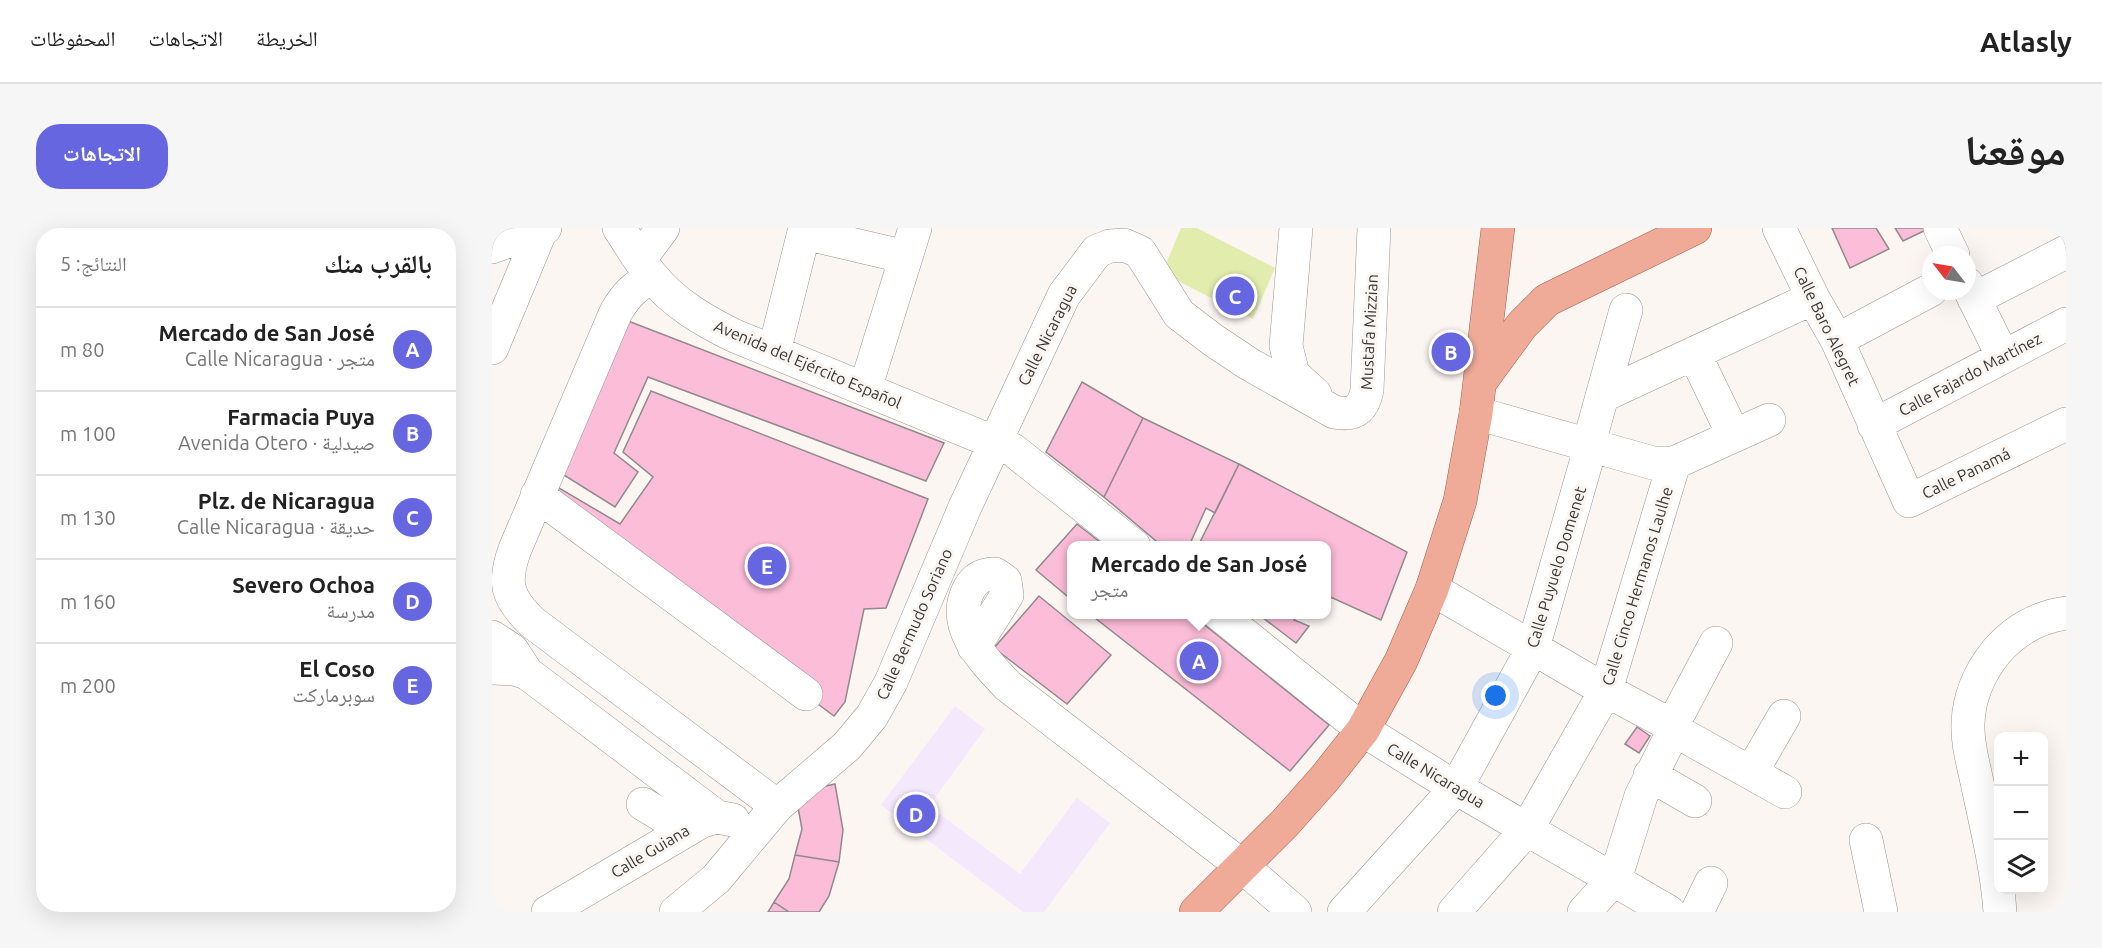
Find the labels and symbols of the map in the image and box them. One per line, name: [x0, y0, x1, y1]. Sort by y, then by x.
north arrow: [1922, 246, 1976, 300]
street label: Calle Baro Alegret: [1790, 264, 1864, 389]
pin: C: [1216, 274, 1254, 318]
street label: Mustafa Mizzian: [1357, 274, 1381, 390]
street label: Calle Nicaragua: [1014, 282, 1080, 388]
street label: Avenida del Ejército Español: [712, 316, 904, 412]
street label: Calle Fajardo Martínez: [1895, 329, 2045, 419]
pin: B: [1432, 330, 1470, 374]
street label: Calle Panamá: [1919, 444, 2013, 502]
street label: Calle Puyuelo Domenet: [1523, 483, 1589, 650]
street label: Calle Cinco Hermanos Laulhe: [1598, 484, 1676, 688]
pin: E: [748, 544, 786, 588]
street label: Calle Bermudo Soriano: [872, 546, 956, 702]
pin: A: [1180, 638, 1218, 684]
your location: [1481, 681, 1510, 710]
street label: Calle Nicaragua: [1384, 739, 1488, 811]
pin: D: [896, 792, 936, 836]
street label: Calle Guiana: [608, 821, 692, 881]

